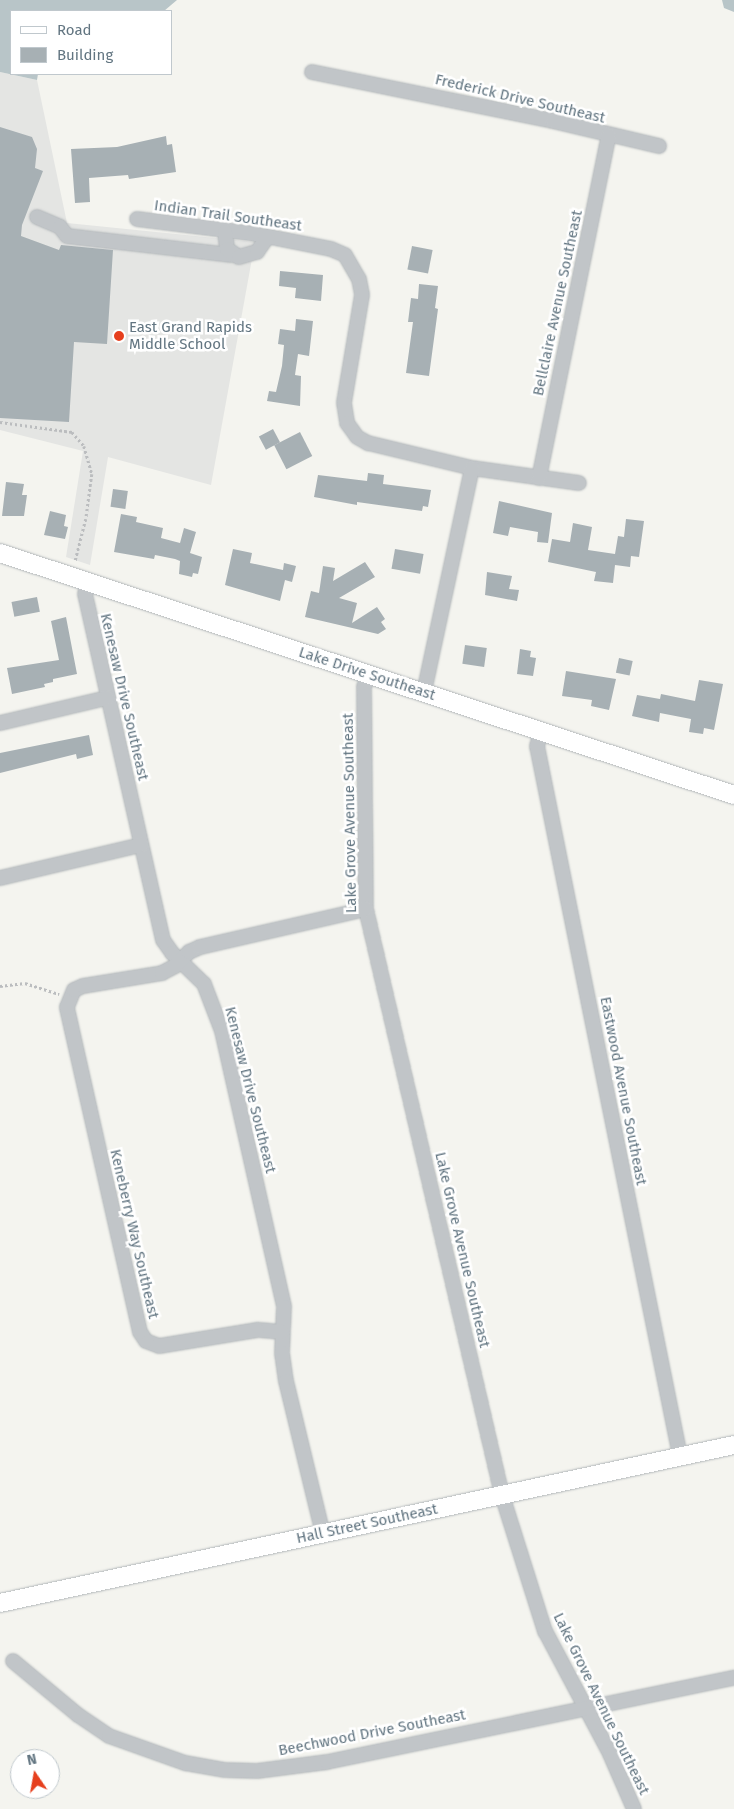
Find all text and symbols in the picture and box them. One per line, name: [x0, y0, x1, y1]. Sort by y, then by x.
legend: [10, 10, 172, 75]
text: Road: [57, 21, 92, 39]
text: Building: [57, 46, 113, 64]
street label: Frederick Drive Southeast: [433, 71, 607, 127]
street label: Indian Trail Southeast: [153, 197, 303, 235]
street label: Bellclaire Avenue Southeast: [530, 208, 586, 398]
place label: East Grand Rapids Middle School: [129, 318, 252, 353]
marker: East Grand Rapids Middle School: [113, 330, 125, 342]
street label: Kenesaw Drive Southeast: [96, 612, 152, 782]
street label: Lake Drive Southeast: [296, 643, 438, 705]
street label: Lake Grove Avenue Southeast: [339, 713, 361, 913]
street label: Eastwood Avenue Southeast: [596, 995, 650, 1187]
street label: Kenesaw Drive Southeast: [221, 1005, 279, 1175]
street label: Keneberry Way Southeast: [106, 1148, 162, 1320]
street label: Lake Grove Avenue Southeast: [431, 1150, 493, 1350]
street label: Hall Street Southeast: [295, 1500, 439, 1548]
street label: Lake Grove Avenue Southeast: [549, 1610, 653, 1798]
street label: Beechwood Drive Southeast: [277, 1706, 467, 1760]
north arrow: [10, 1749, 60, 1799]
text: N: [26, 1751, 38, 1769]

